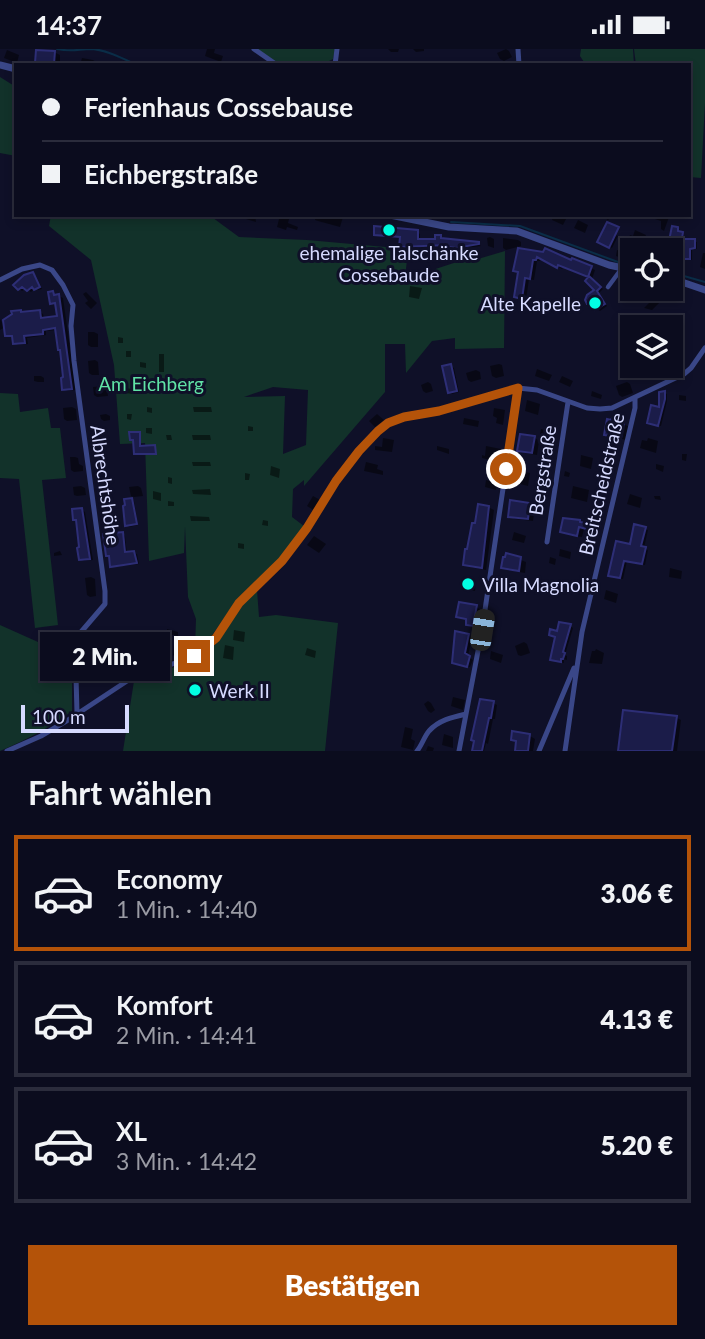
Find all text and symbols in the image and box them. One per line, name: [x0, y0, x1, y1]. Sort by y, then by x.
text: 14:37: [35, 9, 102, 41]
text: Ferienhaus Cossebause: [84, 91, 353, 123]
text: Eichbergstraße: [84, 158, 258, 190]
marker: ehemalige Talschänke Cossebaude: [381, 222, 397, 238]
map controls: [620, 238, 683, 378]
button: locate: [620, 238, 683, 301]
place label: ehemalige Talschänke Cossebaude: [300, 241, 478, 286]
place label: Alte Kapelle: [480, 292, 581, 315]
marker: Alte Kapelle: [587, 295, 603, 311]
button: layers: [620, 315, 683, 378]
park label: Am Eichberg: [98, 372, 204, 395]
street label: Breitscheidstraße: [573, 411, 629, 557]
street label: Albrechtshöhe: [86, 423, 126, 547]
street label: Bergstraße: [524, 423, 560, 517]
route start: [490, 453, 522, 485]
place label: Villa Magnolia: [482, 573, 599, 596]
marker: Villa Magnolia: [460, 576, 476, 592]
car: [469, 608, 496, 652]
callout: 2 Min.: [40, 631, 170, 681]
route end: [178, 640, 210, 672]
text: 2 Min.: [72, 642, 138, 670]
place label: Werk II: [209, 679, 270, 702]
marker: Werk II: [187, 682, 203, 698]
scale bar: [21, 702, 130, 734]
text: 100 m: [32, 705, 86, 728]
text: Fahrt wählen: [28, 773, 212, 812]
icon: car: [32, 862, 95, 925]
text: Economy: [116, 863, 222, 895]
text: 3.06 €: [600, 877, 673, 909]
text: 1 Min. · 14:40: [116, 895, 257, 923]
icon: car: [32, 988, 95, 1051]
text: Komfort: [116, 989, 213, 1021]
text: 4.13 €: [600, 1003, 673, 1035]
text: 2 Min. · 14:41: [116, 1021, 257, 1049]
icon: car: [32, 1114, 95, 1177]
text: XL: [116, 1115, 147, 1147]
text: 5.20 €: [600, 1129, 673, 1161]
text: 3 Min. · 14:42: [116, 1147, 257, 1175]
button: Bestätigen: [28, 1245, 677, 1325]

